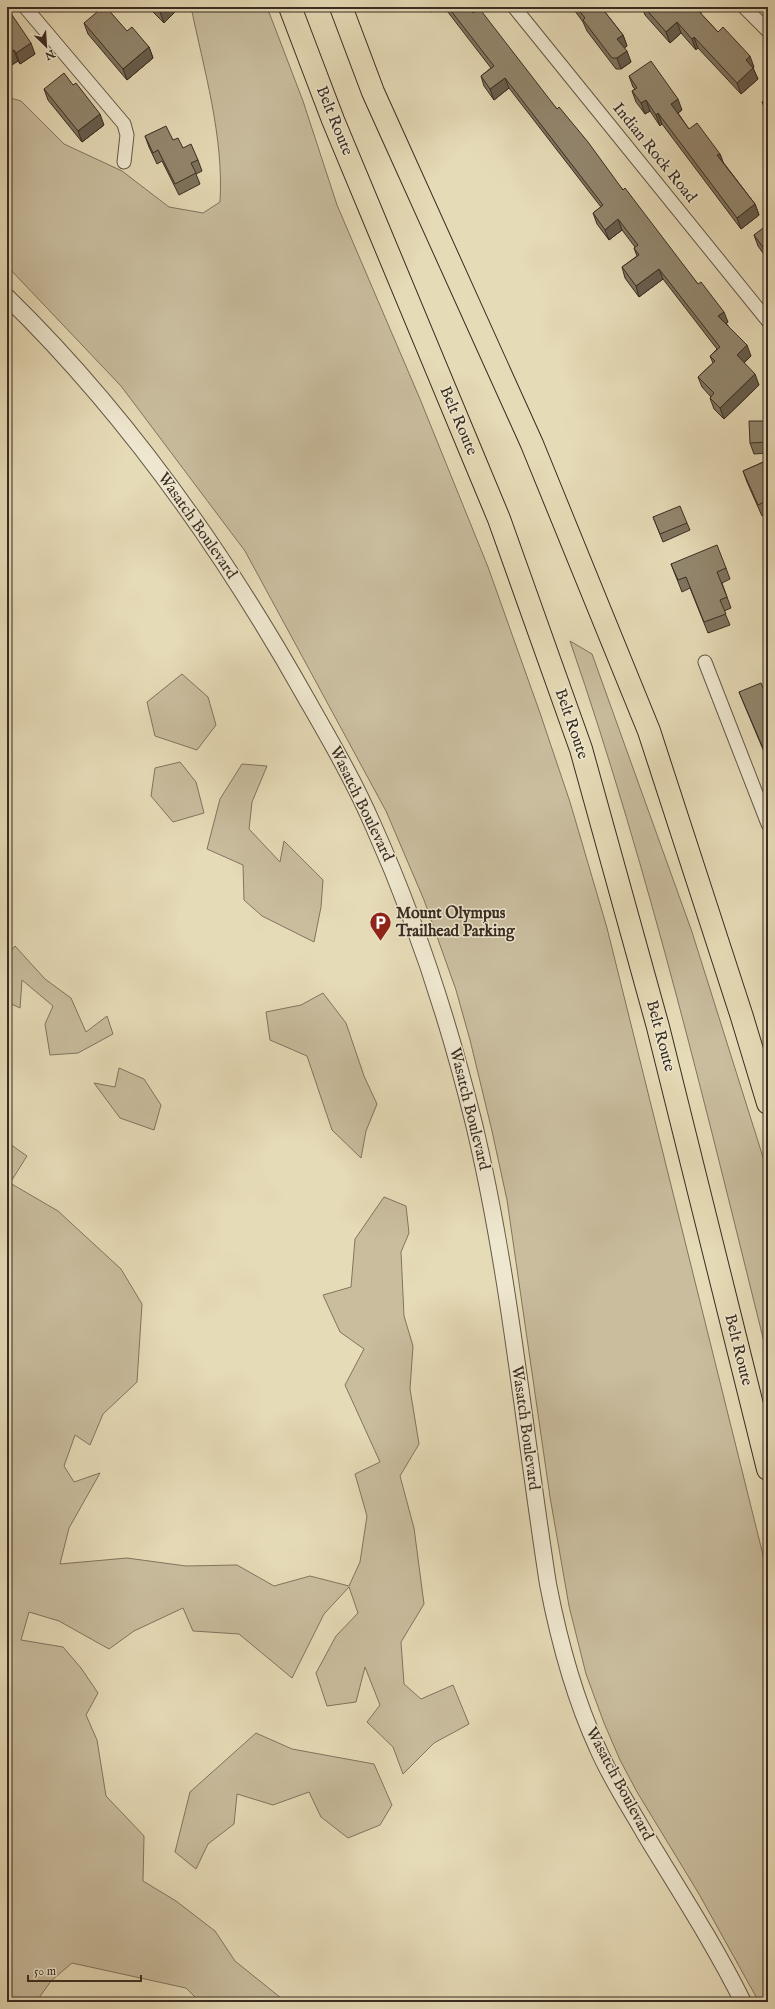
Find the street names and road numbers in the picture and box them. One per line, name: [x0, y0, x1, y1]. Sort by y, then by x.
street label: Belt Route: [311, 83, 357, 159]
street label: Indian Rock Road: [608, 99, 701, 207]
street label: Belt Route: [435, 383, 481, 459]
street label: Wasatch Boulevard: [153, 469, 241, 584]
street label: Belt Route: [550, 686, 592, 762]
street label: Wasatch Boulevard: [324, 743, 398, 865]
street label: Belt Route: [641, 998, 679, 1074]
street label: Wasatch Boulevard: [444, 1046, 494, 1173]
street label: Belt Route: [719, 1312, 757, 1388]
street label: Wasatch Boulevard: [506, 1364, 544, 1492]
street label: Wasatch Boulevard: [581, 1724, 658, 1845]

